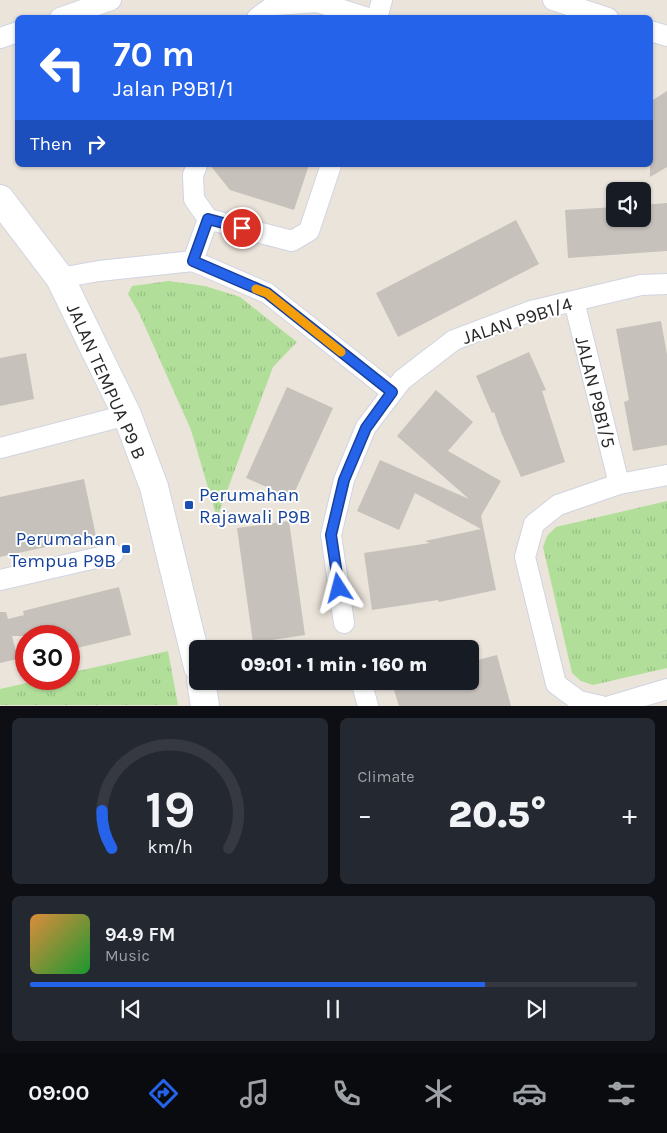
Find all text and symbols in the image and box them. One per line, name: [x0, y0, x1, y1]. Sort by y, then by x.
text: 70 m: [113, 34, 195, 75]
icon: left: [30, 35, 95, 100]
text: Jalan P9B1/1: [113, 76, 233, 102]
icon: right: [82, 130, 110, 158]
text: Then: [30, 133, 72, 155]
map controls: [606, 182, 651, 227]
button: sound: [606, 182, 651, 227]
pin: [221, 207, 263, 249]
icon: arrive: [228, 214, 256, 242]
street label: JALAN P9B1/4: [460, 293, 575, 349]
street label: JALAN TEMPUA P9 B: [62, 300, 150, 463]
street label: JALAN P9B1/5: [571, 334, 620, 450]
place label: Perumahan Rajawali P9B: [199, 484, 311, 528]
marker: Perumahan Rajawali P9B: [183, 499, 195, 511]
place label: Perumahan Tempua P9B: [9, 528, 116, 572]
marker: Perumahan Tempua P9B: [120, 543, 132, 555]
position arrow: [312, 561, 364, 613]
speed limit sign: 30: [15, 625, 80, 690]
text: 09:01 · 1 min · 160 m: [241, 654, 427, 676]
text: Climate: [358, 767, 415, 786]
text: 19: [145, 779, 195, 840]
text: 20.5°: [448, 792, 547, 837]
text: −: [358, 798, 372, 831]
text: +: [622, 798, 637, 831]
text: km/h: [147, 837, 192, 858]
text: 94.9 FM: [105, 924, 175, 946]
text: Music: [105, 946, 150, 965]
icon: previous: [117, 995, 145, 1023]
icon: pause: [319, 995, 347, 1023]
icon: next: [522, 995, 550, 1023]
icon: directions: [146, 1076, 181, 1111]
icon: music: [237, 1076, 272, 1111]
icon: phone: [329, 1076, 364, 1111]
icon: climate: [421, 1076, 456, 1111]
icon: car: [512, 1076, 547, 1111]
icon: filters: [604, 1076, 639, 1111]
text: 09:00: [28, 1080, 89, 1106]

